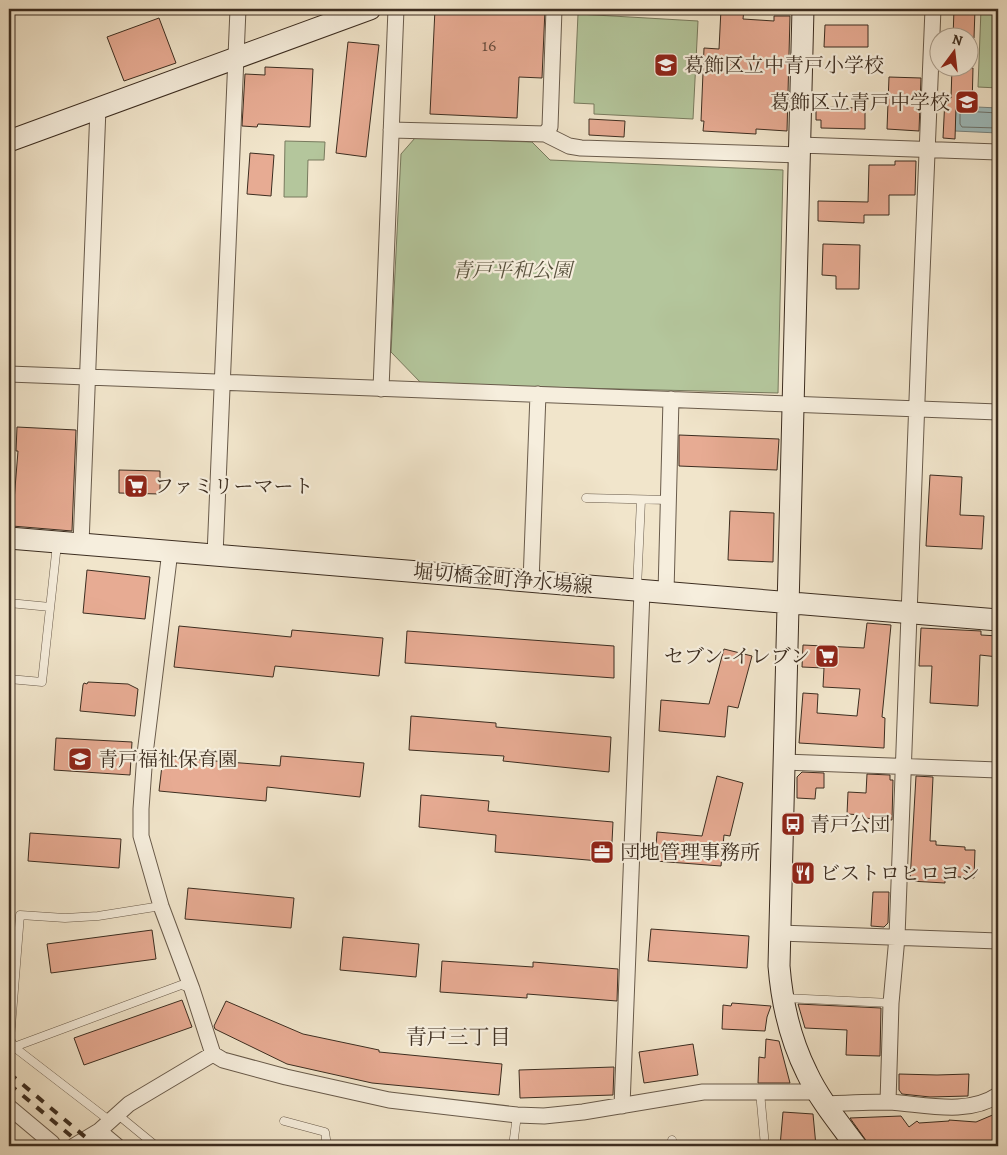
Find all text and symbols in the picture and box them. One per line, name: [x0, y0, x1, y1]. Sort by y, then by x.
north arrow: [930, 28, 980, 78]
text: N: [950, 29, 965, 50]
house number: 16: [482, 33, 496, 57]
school or university icon: 葛飾区立中青戸小学校: [653, 52, 679, 78]
place label: 葛飾区立中青戸小学校: [684, 52, 884, 79]
place label: 葛飾区立青戸中学校: [770, 89, 950, 116]
school or university icon: 葛飾区立青戸中学校: [954, 89, 980, 115]
park label: 青戸平和公園: [452, 257, 575, 284]
supermarket icon: ファミリーマート: [123, 473, 149, 499]
place label: ファミリーマート: [154, 473, 314, 500]
street label: 堀切橋金町浄水場線: [412, 558, 594, 600]
place label: セブン-イレブン: [664, 643, 810, 670]
supermarket icon: セブン-イレブン: [814, 643, 840, 669]
school or university icon: 青戸福祉保育園: [67, 746, 93, 772]
place label: 青戸福祉保育園: [98, 746, 238, 773]
bus stop icon: 青戸公団: [780, 811, 806, 837]
place label: 青戸公団: [810, 811, 890, 838]
office icon: 団地管理事務所: [589, 839, 615, 865]
place label: 団地管理事務所: [620, 839, 760, 866]
restaurant icon: ビストロヒロヨシ: [790, 860, 816, 886]
place label: ビストロヒロヨシ: [820, 860, 980, 887]
district label: 青戸三丁目: [406, 1023, 511, 1051]

